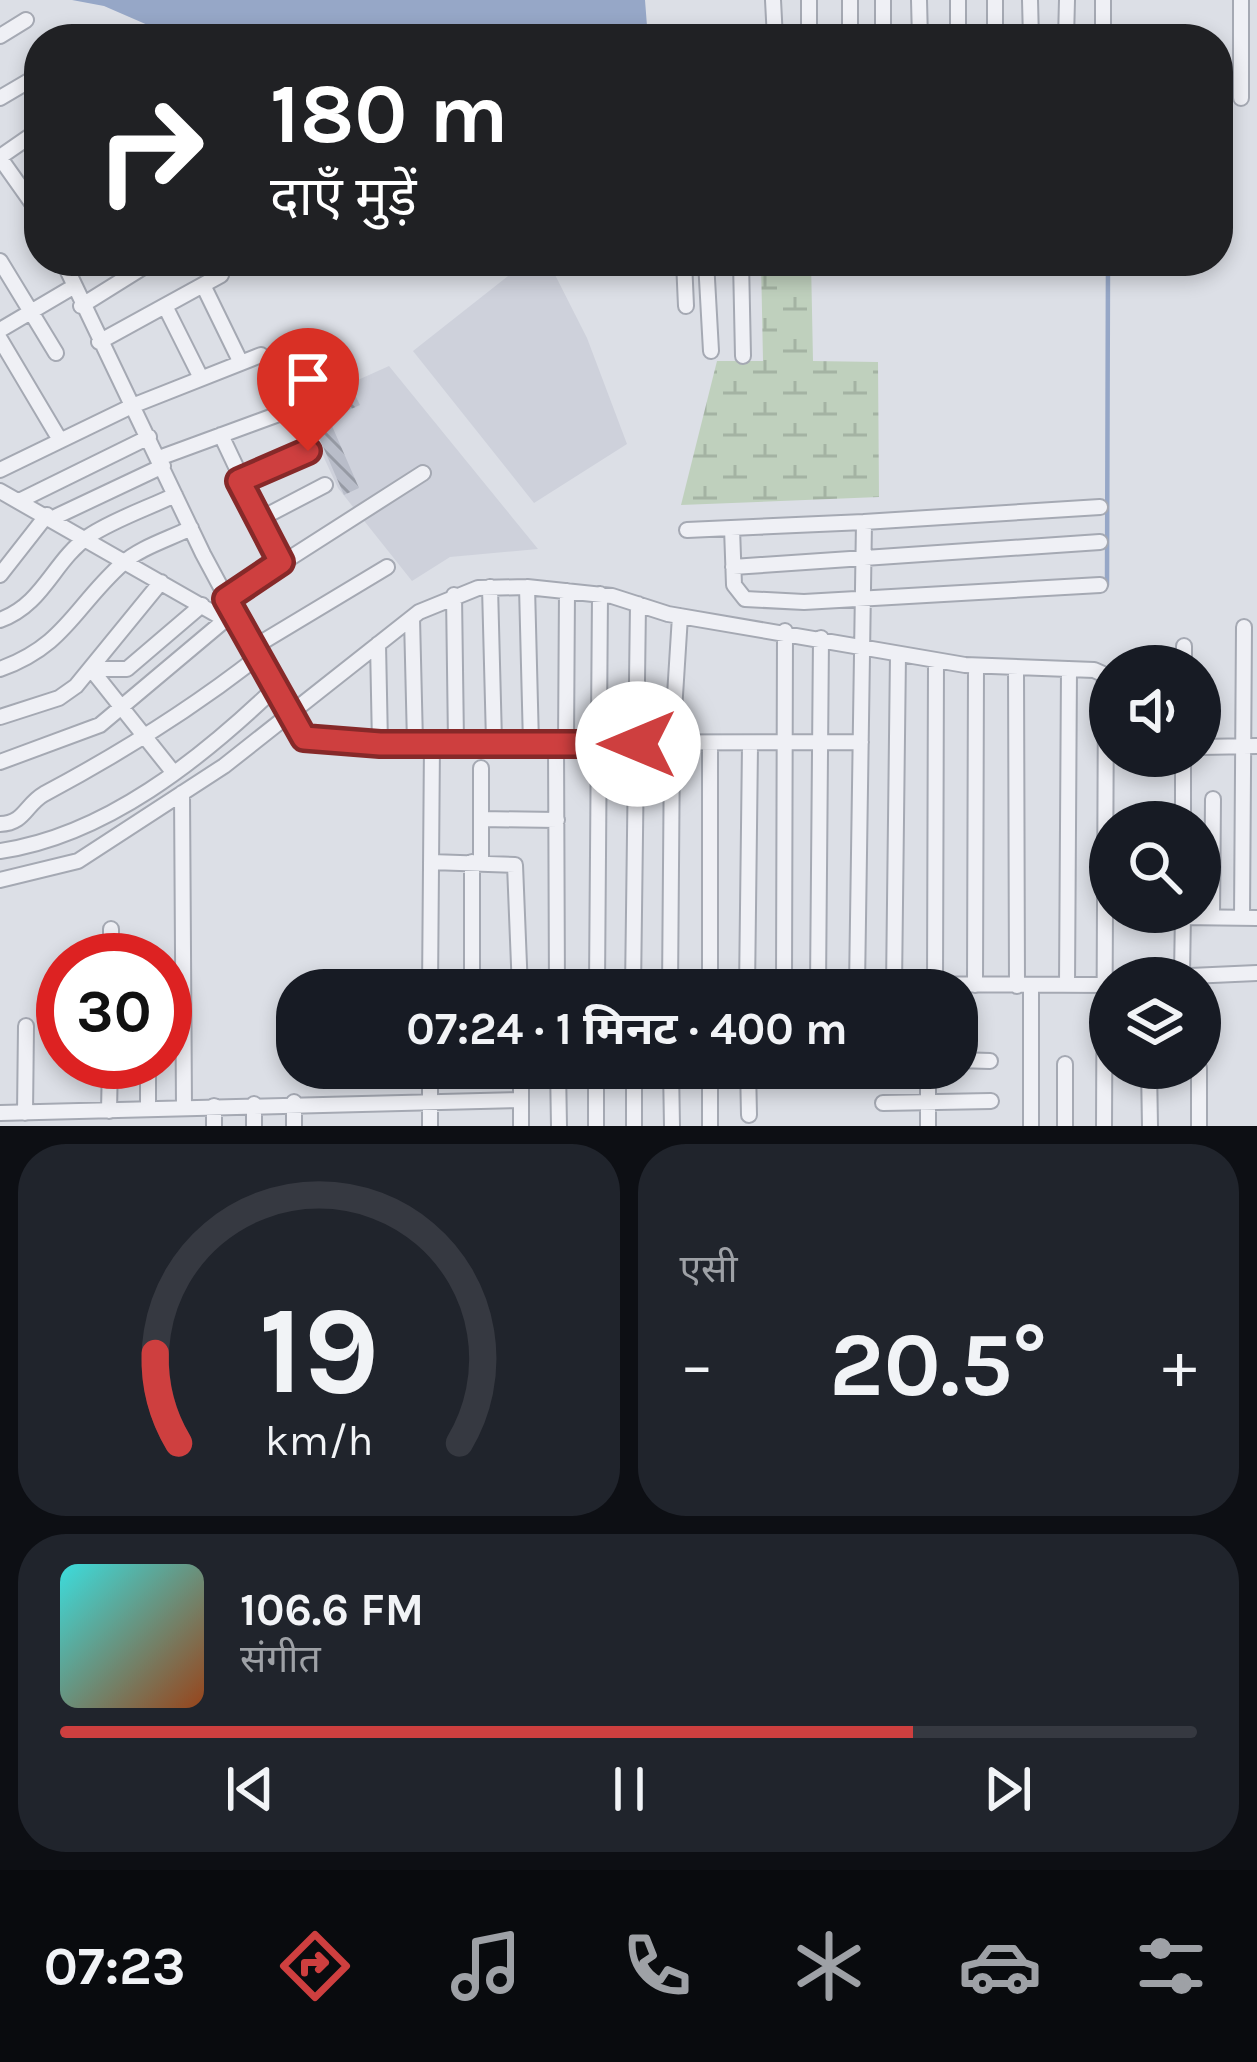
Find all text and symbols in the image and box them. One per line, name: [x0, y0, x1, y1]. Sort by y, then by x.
text: 180 m: [270, 65, 508, 163]
icon: right: [72, 72, 228, 228]
text: दाएँ मुड़ें: [270, 165, 417, 229]
pin: [257, 328, 359, 451]
icon: arrive: [275, 346, 341, 412]
map controls: [1089, 645, 1221, 1089]
button: sound: [1089, 645, 1221, 777]
position arrow: [575, 681, 701, 807]
button: search: [1089, 801, 1221, 933]
speed limit sign: 30: [36, 933, 192, 1089]
button: layers: [1089, 957, 1221, 1089]
text: 07:24 · 1 मिनट · 400 m: [406, 1003, 848, 1055]
text: एसी: [680, 1246, 738, 1292]
text: 19: [258, 1278, 379, 1423]
text: 20.5°: [829, 1312, 1047, 1418]
text: −: [680, 1326, 714, 1404]
text: +: [1162, 1326, 1197, 1404]
text: km/h: [264, 1416, 373, 1466]
text: 106.6 FM: [240, 1584, 424, 1636]
text: संगीत: [240, 1636, 321, 1682]
icon: previous: [217, 1756, 283, 1822]
icon: pause: [596, 1756, 662, 1822]
icon: next: [975, 1756, 1041, 1822]
icon: directions: [273, 1924, 357, 2008]
icon: music: [444, 1924, 528, 2008]
icon: phone: [615, 1924, 699, 2008]
icon: climate: [787, 1924, 871, 2008]
icon: car: [958, 1924, 1042, 2008]
icon: filters: [1129, 1924, 1213, 2008]
text: 07:23: [44, 1934, 185, 1998]

